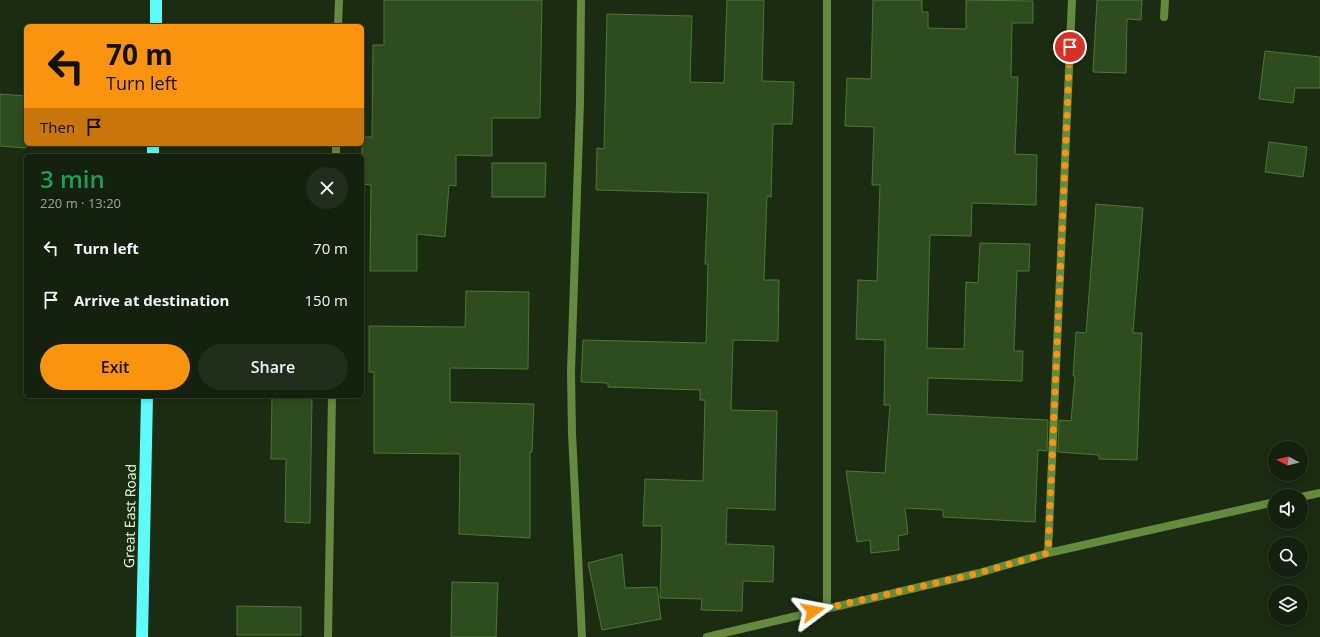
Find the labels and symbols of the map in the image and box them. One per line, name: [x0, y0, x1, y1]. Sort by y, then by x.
pin: [1053, 30, 1087, 64]
north arrow: [1268, 441, 1308, 481]
street label: Great East Road: [119, 464, 140, 568]
position arrow: [792, 590, 834, 632]

